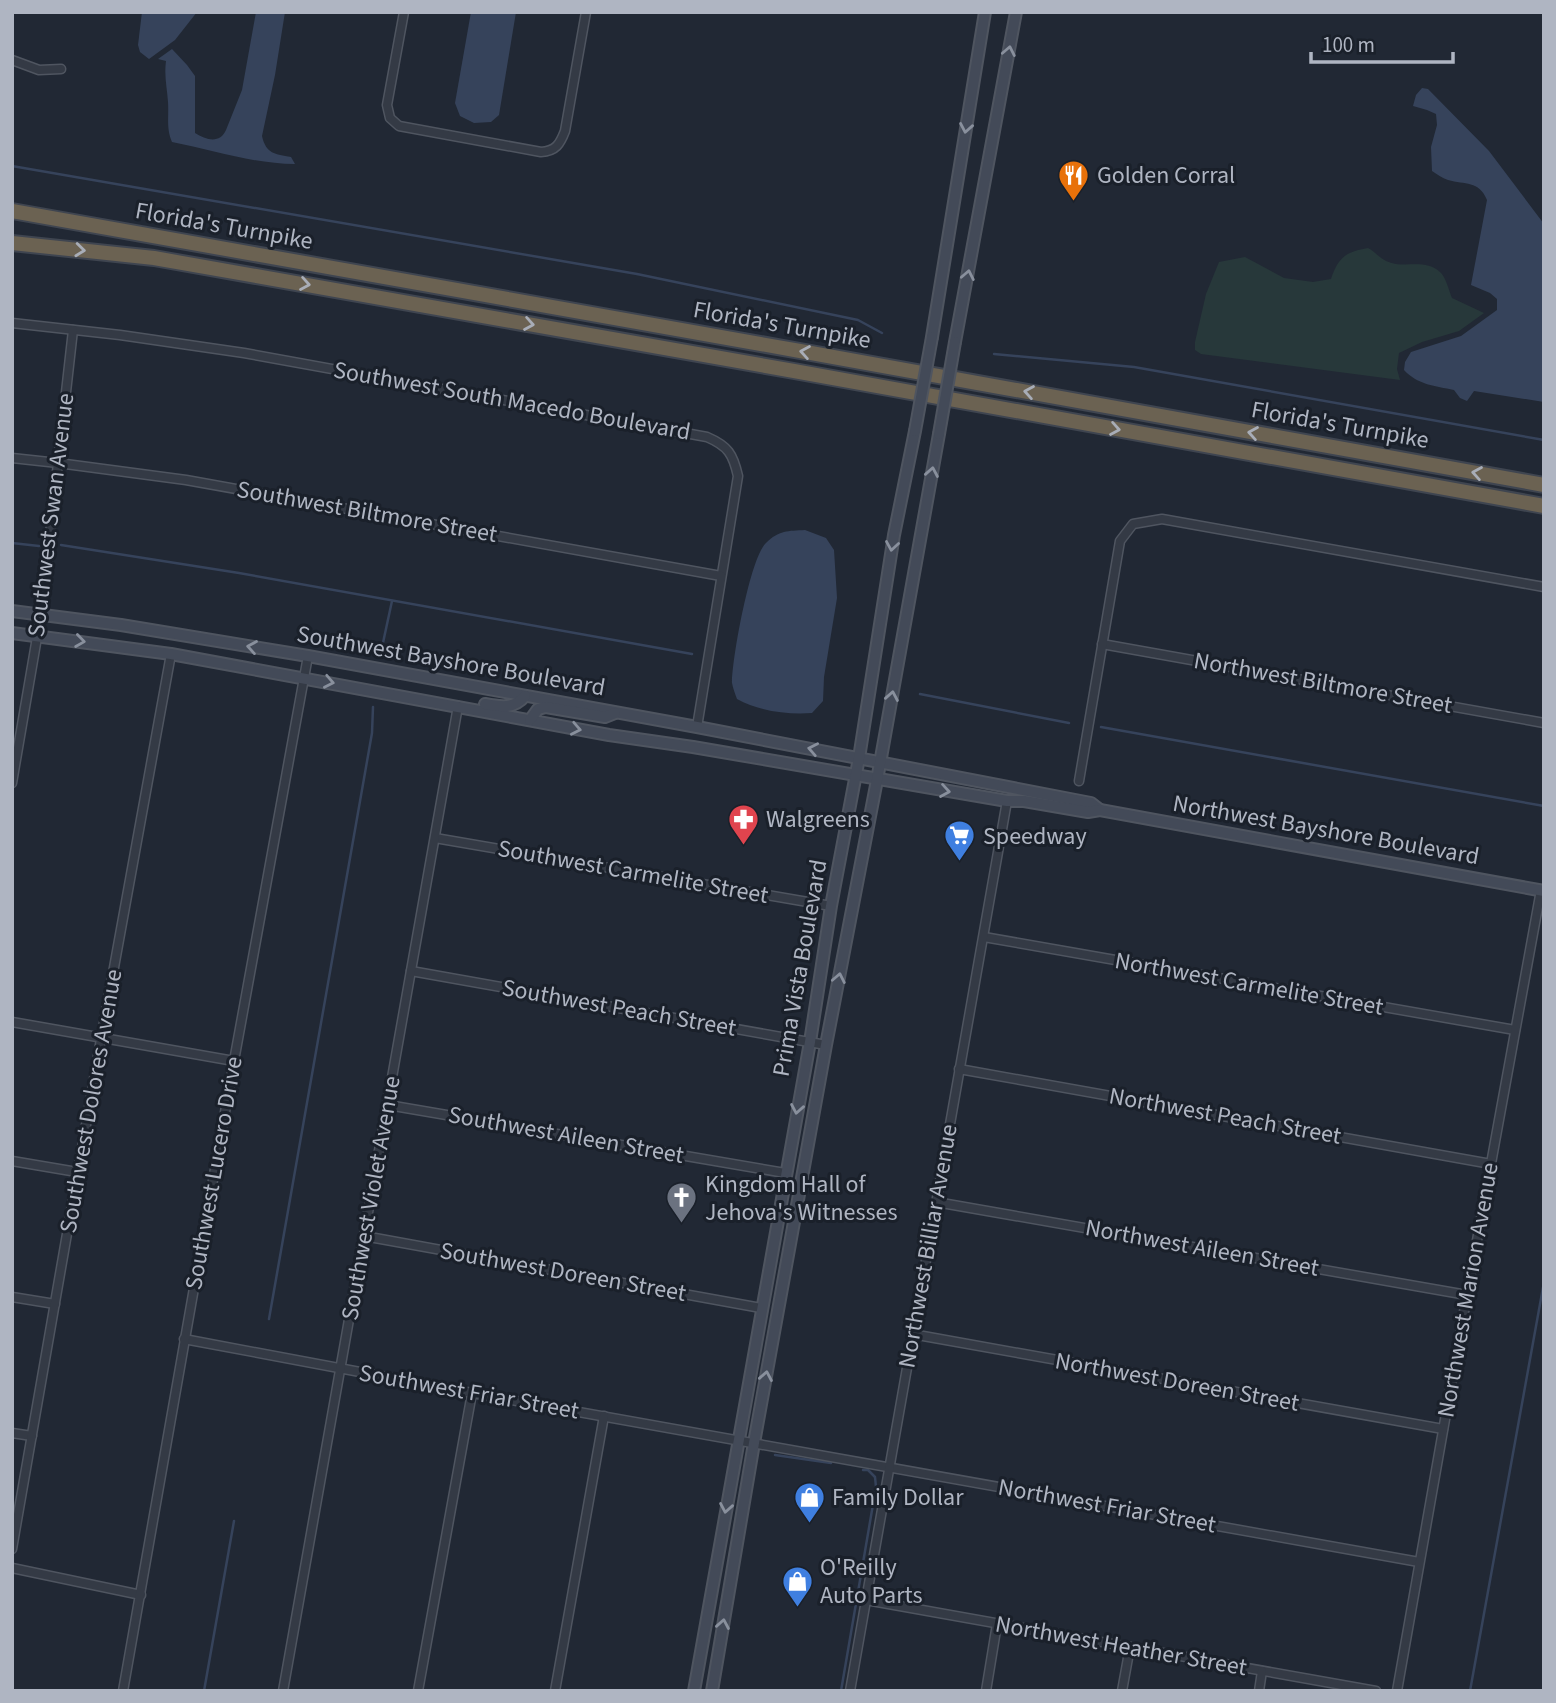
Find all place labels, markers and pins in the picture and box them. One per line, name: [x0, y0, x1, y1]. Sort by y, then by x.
restaurant icon: Golden Corral: [1057, 158, 1091, 202]
place label: Golden Corral: [1097, 158, 1235, 193]
pharmacy icon: Walgreens: [726, 802, 760, 846]
place label: Walgreens: [766, 802, 870, 837]
supermarket icon: Speedway: [943, 819, 977, 863]
place label: Speedway: [983, 819, 1087, 854]
place label: Kingdom Hall of Jehova's Witnesses: [705, 1167, 898, 1230]
church icon: Kingdom Hall of Jehova's Witnesses: [665, 1181, 699, 1225]
shop icon: Family Dollar: [792, 1480, 826, 1524]
place label: Family Dollar: [832, 1480, 964, 1515]
place label: O'Reilly Auto Parts: [820, 1550, 922, 1613]
shop icon: O'Reilly Auto Parts: [780, 1564, 814, 1608]

